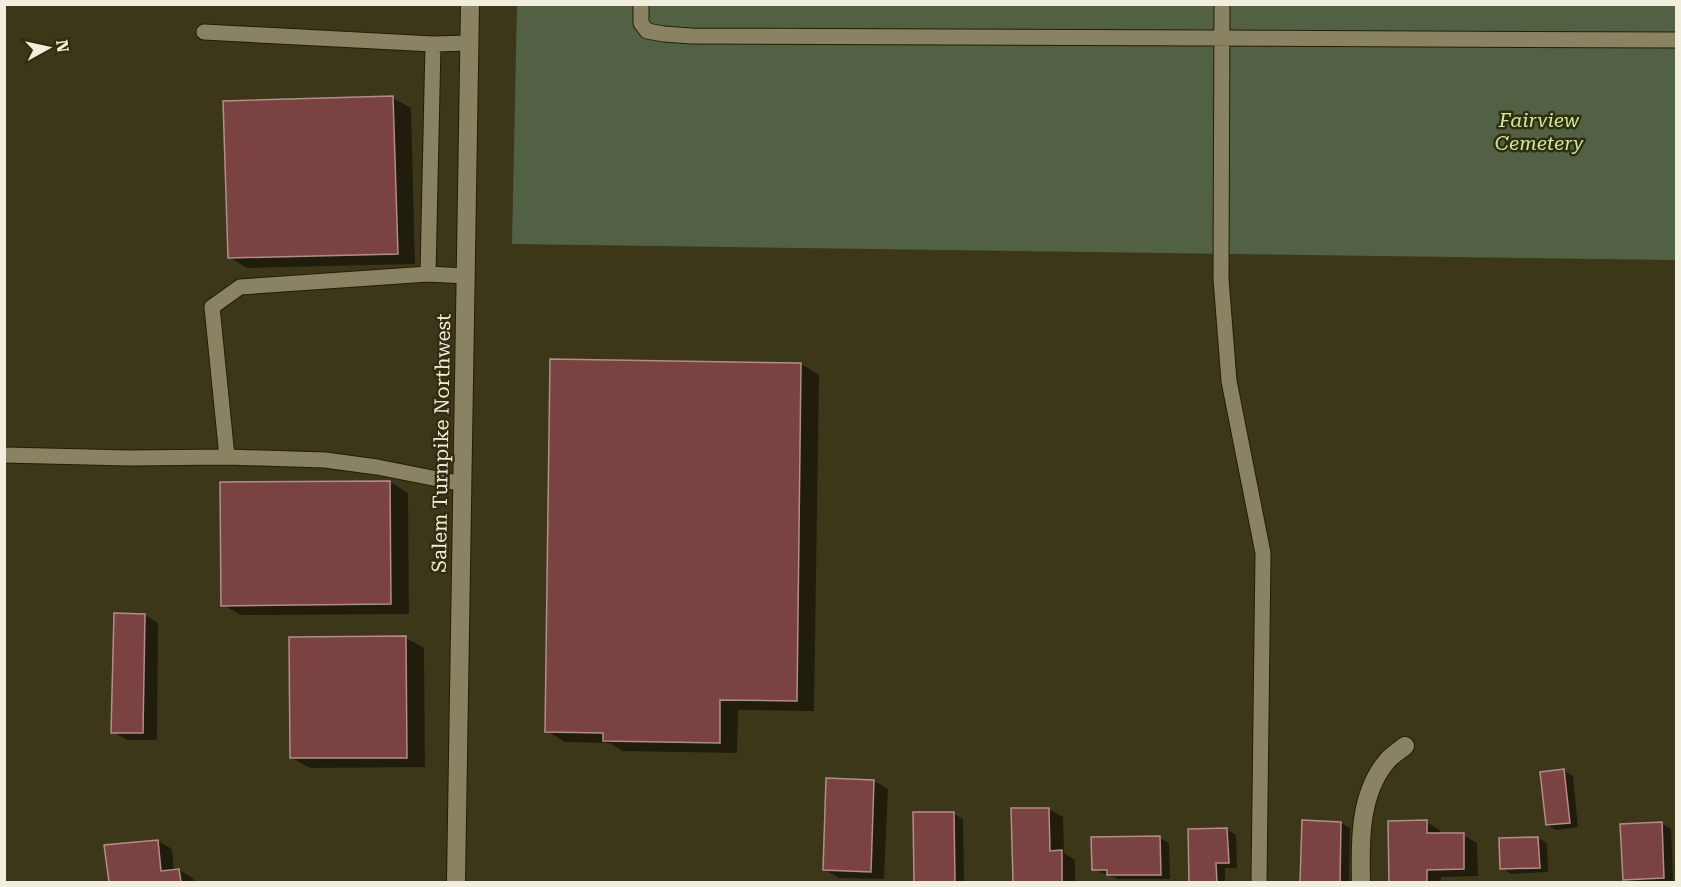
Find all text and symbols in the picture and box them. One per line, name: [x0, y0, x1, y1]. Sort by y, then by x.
north arrow: [18, 18, 78, 78]
text: N: [52, 39, 73, 53]
park label: Fairview Cemetery: [1495, 108, 1584, 155]
street label: Salem Turnpike Northwest: [427, 313, 455, 573]

